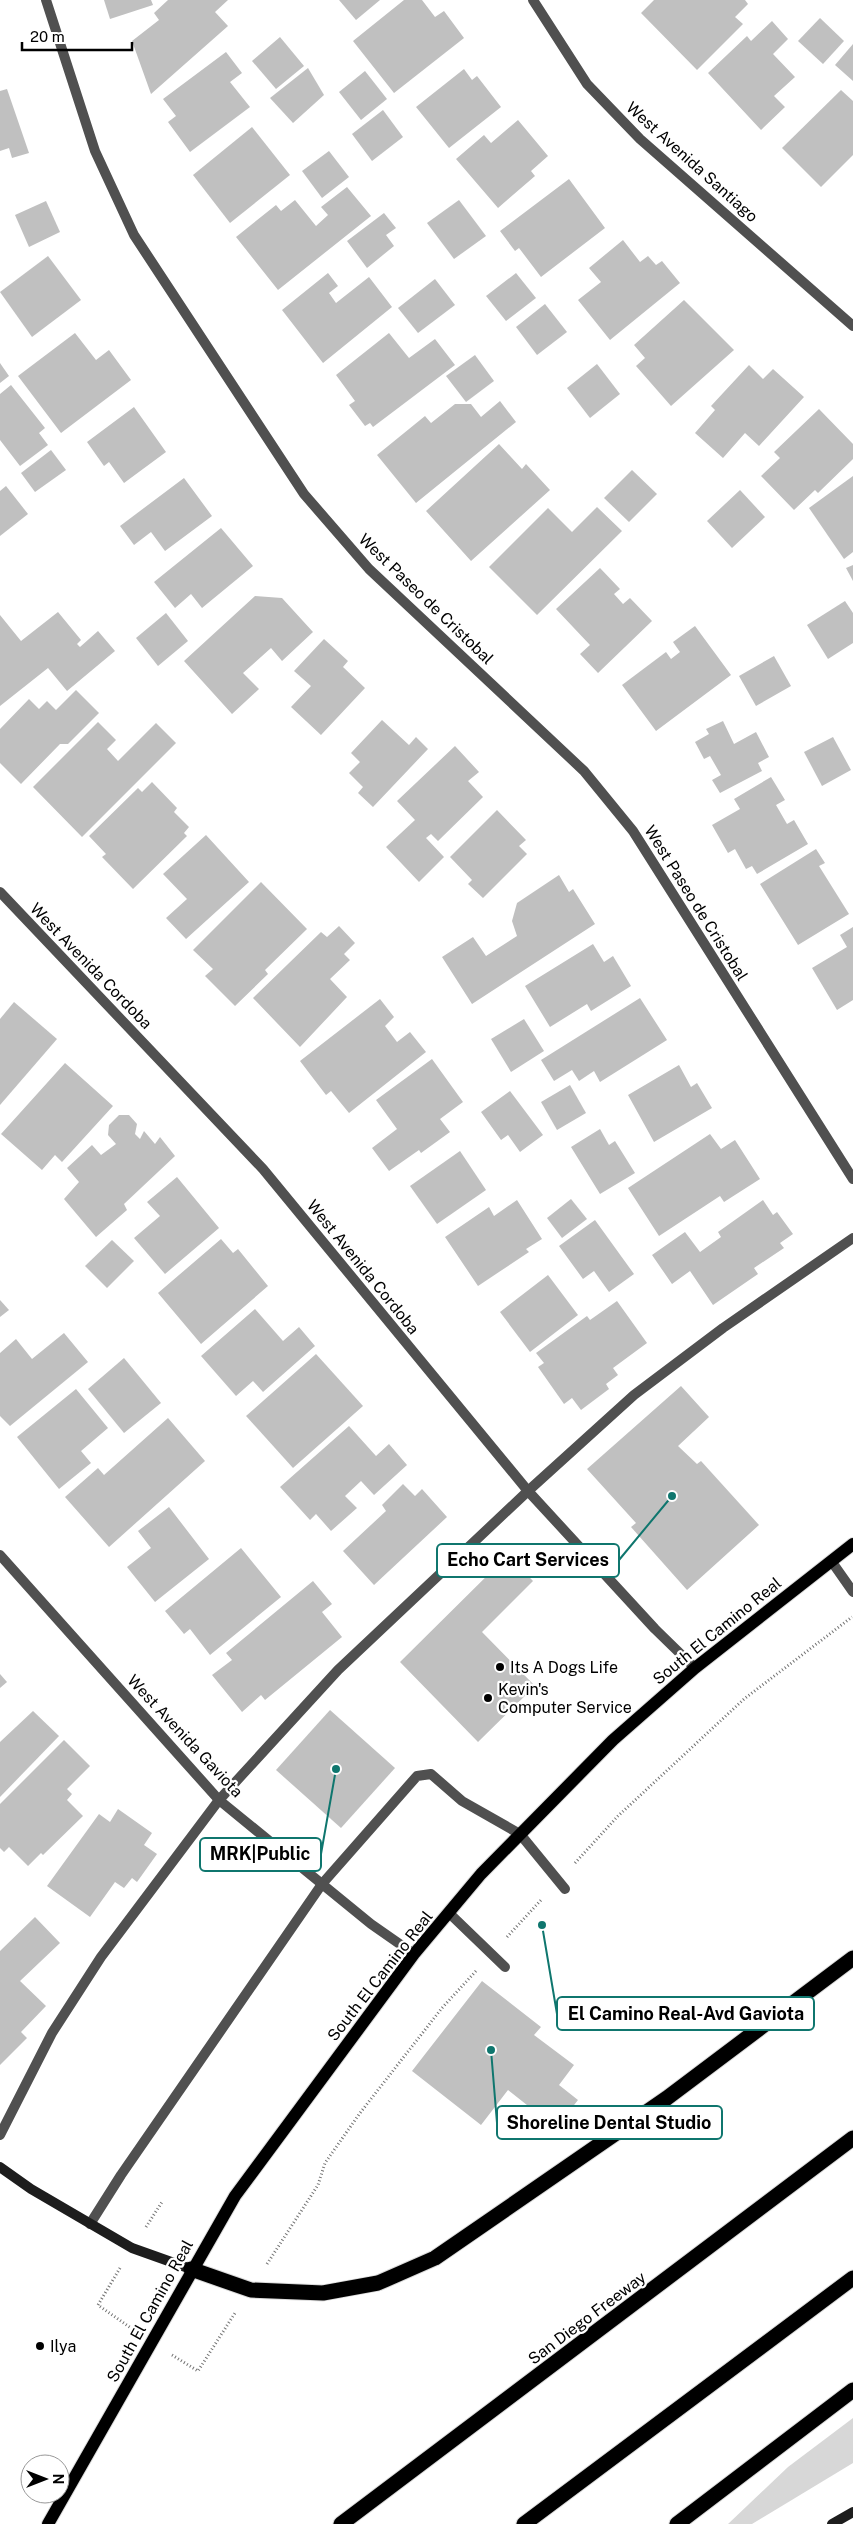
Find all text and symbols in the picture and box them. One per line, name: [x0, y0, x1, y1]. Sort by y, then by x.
scale bar: [22, 20, 132, 52]
text: 20 m: [30, 28, 65, 45]
street label: West Avenida Santiago: [622, 98, 762, 226]
street label: West Paseo de Cristobal: [355, 530, 497, 668]
street label: West Paseo de Cristobal: [640, 822, 752, 984]
street label: West Avenida Cordoba: [26, 899, 156, 1033]
street label: West Avenida Cordoba: [303, 1196, 423, 1338]
callout: Echo Cart Services: [437, 1544, 619, 1577]
text: Echo Cart Services: [447, 1549, 609, 1570]
street label: South El Camino Real: [649, 1573, 785, 1689]
place label: Its A Dogs Life: [510, 1658, 618, 1677]
marker: Its A Dogs Life: [494, 1661, 506, 1673]
street label: West Avenida Gaviota: [123, 1671, 247, 1801]
place label: Kevin's Computer Service: [498, 1680, 632, 1717]
marker: Kevin's Computer Service: [482, 1692, 494, 1704]
callout: MRK|Public: [200, 1838, 321, 1871]
text: MRK|Public: [210, 1843, 311, 1864]
street label: South El Camino Real: [323, 1907, 437, 2045]
callout: El Camino Real-Avd Gaviota: [557, 1997, 814, 2030]
text: El Camino Real-Avd Gaviota: [568, 2003, 804, 2024]
callout: Shoreline Dental Studio: [497, 2106, 722, 2139]
text: Shoreline Dental Studio: [507, 2112, 711, 2133]
street label: South El Camino Real: [103, 2236, 197, 2385]
street label: San Diego Freeway: [524, 2267, 650, 2368]
place label: Ilya: [50, 2337, 76, 2356]
marker: Ilya: [34, 2340, 46, 2352]
north arrow: [20, 2454, 70, 2504]
text: N: [50, 2474, 66, 2484]

